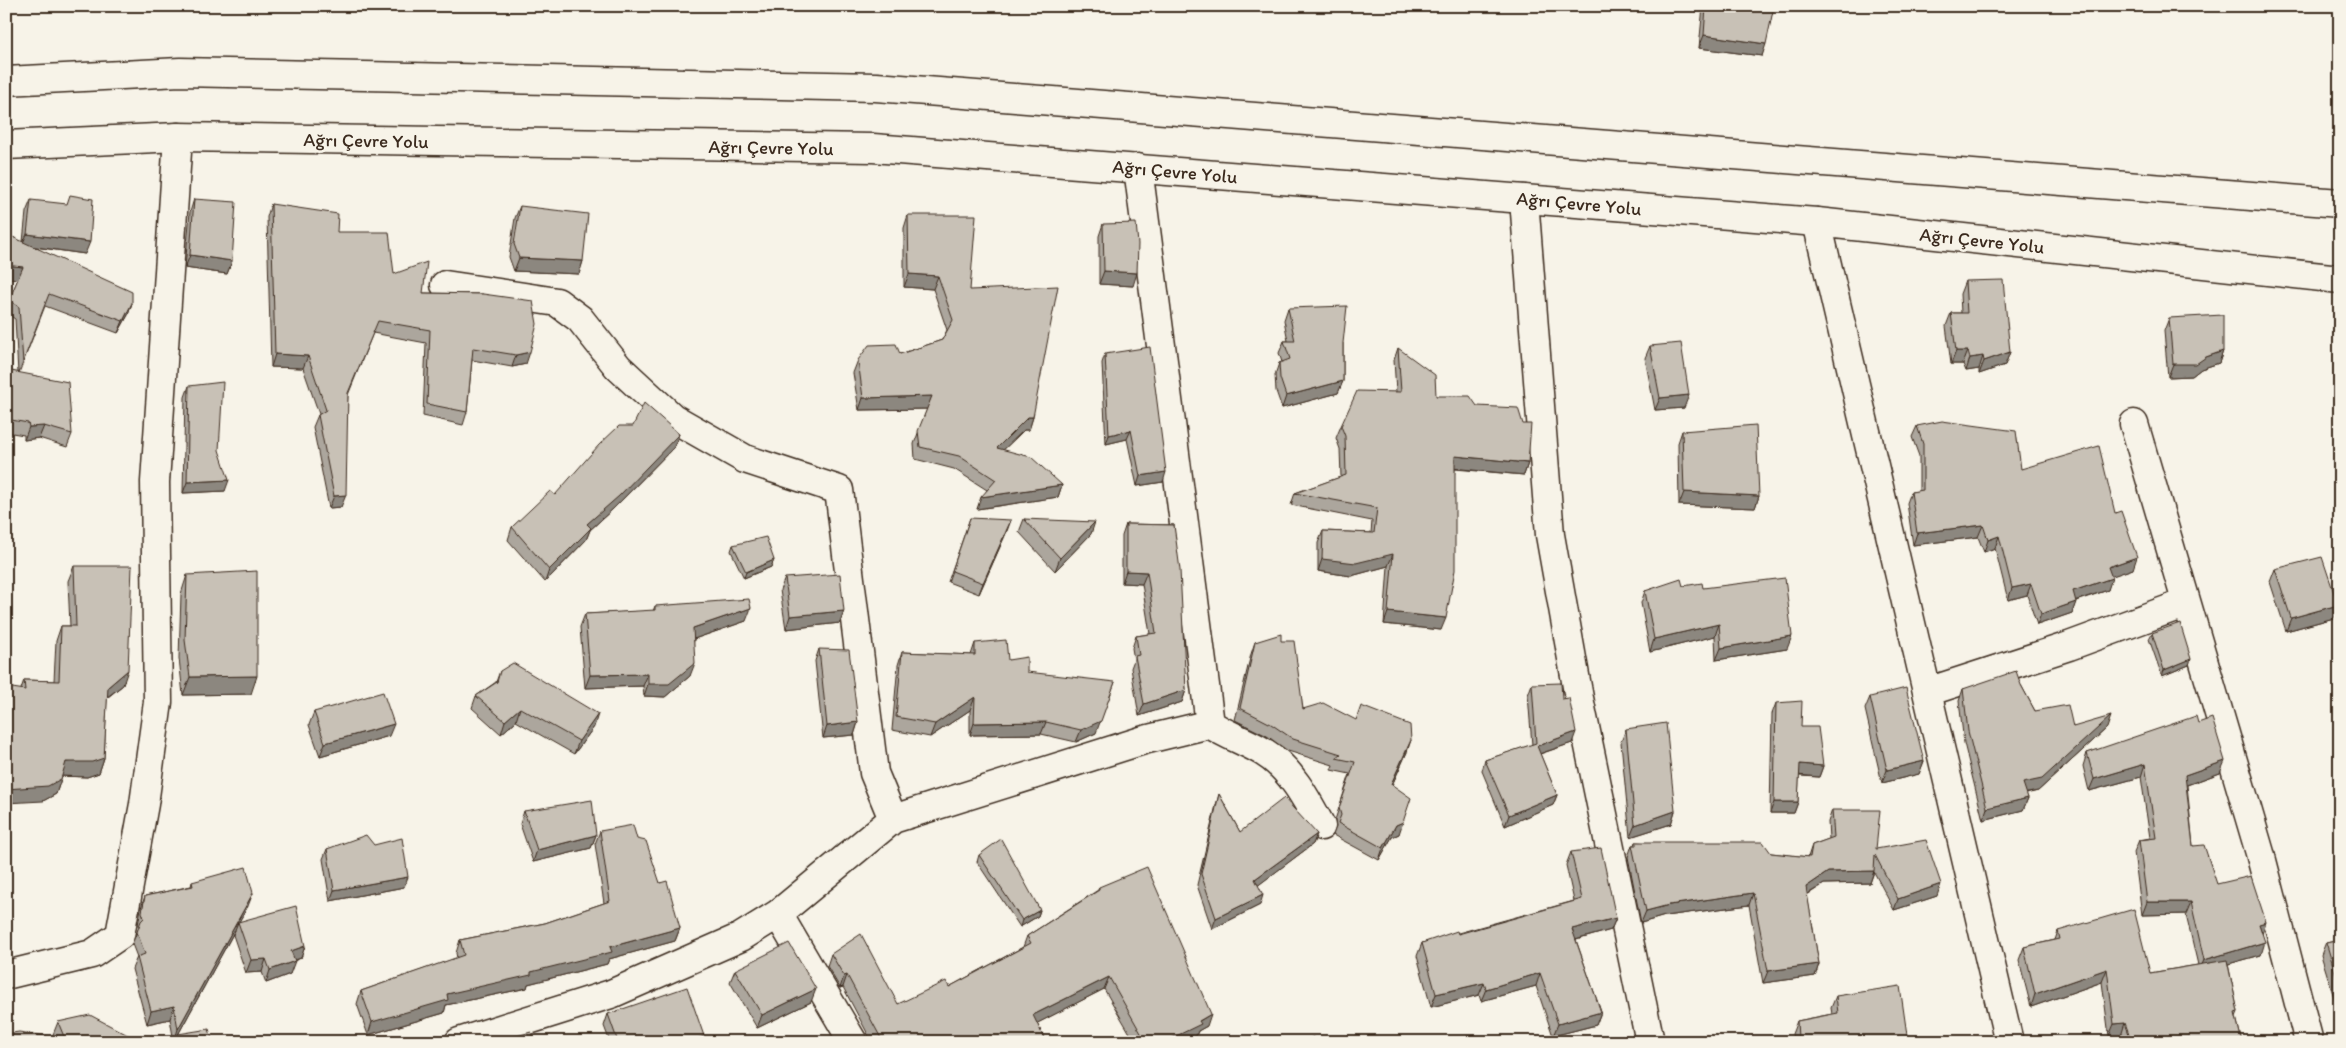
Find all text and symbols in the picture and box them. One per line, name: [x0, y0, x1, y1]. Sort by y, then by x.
street label: Ağrı Çevre Yolu: [303, 128, 429, 153]
street label: Ağrı Çevre Yolu: [708, 135, 834, 160]
street label: Ağrı Çevre Yolu: [1111, 155, 1239, 188]
street label: Ağrı Çevre Yolu: [1515, 187, 1643, 220]
street label: Ağrı Çevre Yolu: [1918, 223, 2046, 259]

